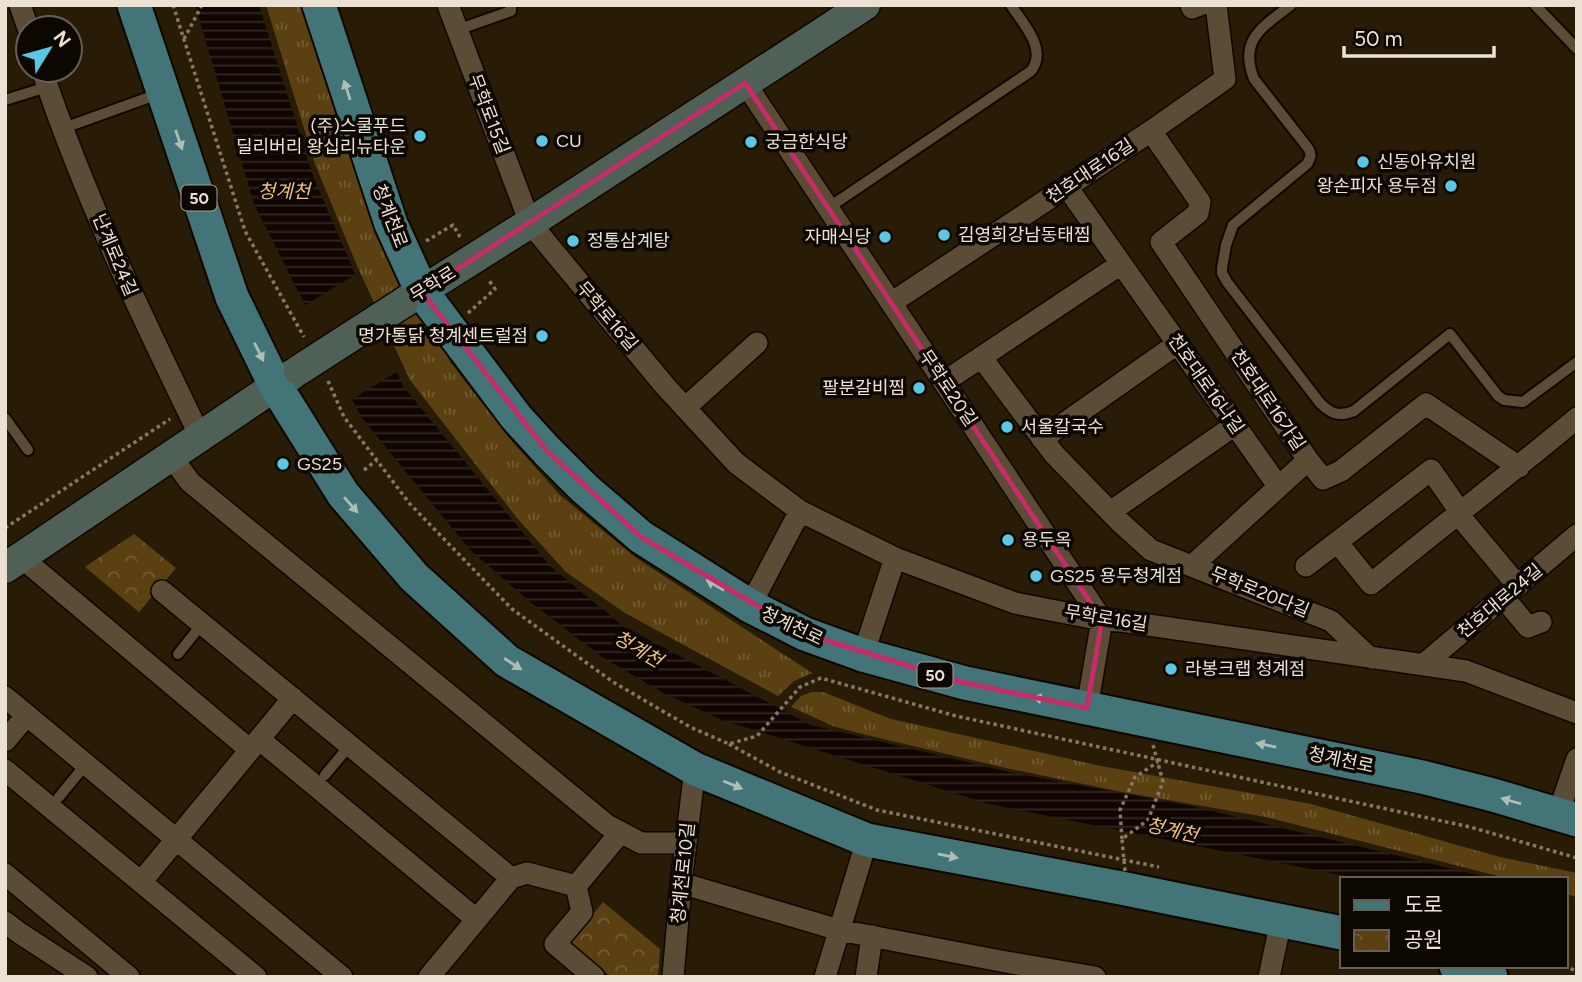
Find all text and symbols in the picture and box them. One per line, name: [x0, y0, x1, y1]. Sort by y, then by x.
north arrow: [14, 14, 84, 84]
scale bar: [1344, 14, 1494, 58]
text: N: [49, 26, 76, 52]
text: 50 m: [1354, 26, 1403, 51]
street label: 무학로15길: [464, 71, 514, 157]
one-way arrow: [341, 80, 351, 101]
place label: (주)스쿨푸드 딜리버리 왕십리뉴타운: [236, 115, 406, 158]
marker: (주)스쿨푸드 딜리버리 왕십리뉴타운: [412, 128, 428, 144]
one-way arrow: [174, 129, 185, 150]
place label: CU: [556, 130, 582, 152]
place label: 궁금한식당: [765, 131, 848, 153]
marker: CU: [534, 133, 550, 149]
marker: 궁금한식당: [743, 134, 759, 150]
street label: 천호대로16길: [1042, 134, 1138, 208]
place label: 신동아유치원: [1377, 151, 1476, 173]
marker: 신동아유치원: [1355, 154, 1371, 170]
place label: 왕손피자 용두점: [1317, 175, 1437, 197]
marker: 왕손피자 용두점: [1443, 178, 1459, 194]
water label: 청계천: [258, 180, 312, 203]
street label: 청계천로: [368, 181, 412, 251]
road number: 50: [182, 186, 216, 210]
street label: 난계로24길: [88, 210, 142, 300]
place label: 김영희강남동태찜: [958, 224, 1090, 246]
place label: 자매식당: [805, 226, 871, 248]
marker: 김영희강남동태찜: [936, 227, 952, 243]
marker: 자매식당: [877, 229, 893, 245]
place label: 정통삼계탕: [587, 230, 670, 252]
marker: 정통삼계탕: [565, 233, 581, 249]
street label: 무학로: [406, 262, 460, 306]
street label: 무학로16길: [572, 277, 642, 355]
place label: 명가통닭 청계센트럴점: [358, 325, 528, 347]
marker: 명가통닭 청계센트럴점: [534, 328, 550, 344]
street label: 천호대로16나길: [1163, 330, 1249, 438]
one-way arrow: [253, 342, 265, 362]
street label: 무학로20길: [914, 345, 982, 431]
street label: 천호대로16가길: [1226, 345, 1310, 455]
place label: 팔분갈비찜: [822, 377, 905, 399]
marker: 팔분갈비찜: [911, 380, 927, 396]
place label: 서울칼국수: [1021, 416, 1104, 438]
marker: 서울칼국수: [999, 419, 1015, 435]
place label: GS25: [297, 453, 342, 475]
marker: GS25: [275, 456, 291, 472]
one-way arrow: [343, 496, 358, 513]
place label: 용두옥: [1022, 529, 1072, 551]
marker: 용두옥: [1000, 532, 1016, 548]
street label: 천호대로24길: [1453, 559, 1547, 643]
street label: 무학로20다길: [1207, 562, 1313, 622]
place label: GS25 용두청계점: [1050, 565, 1182, 587]
marker: GS25 용두청계점: [1028, 568, 1044, 584]
one-way arrow: [705, 578, 724, 591]
street label: 무학로16길: [1063, 601, 1149, 635]
street label: 청계천로: [757, 602, 827, 650]
water label: 청계천: [610, 626, 668, 673]
one-way arrow: [503, 657, 522, 670]
place label: 라봉크랩 청계점: [1185, 658, 1305, 680]
marker: 라봉크랩 청계점: [1163, 661, 1179, 677]
road number: 50: [918, 662, 953, 688]
one-way arrow: [1032, 693, 1054, 704]
one-way arrow: [1255, 739, 1277, 750]
street label: 청계천로: [1306, 742, 1376, 778]
one-way arrow: [723, 780, 744, 791]
one-way arrow: [1501, 795, 1522, 805]
water label: 청계천: [1144, 813, 1202, 847]
street label: 청계천로10길: [667, 821, 699, 925]
one-way arrow: [937, 850, 959, 861]
legend: [1340, 877, 1568, 968]
text: 도로: [1404, 892, 1443, 917]
text: 공원: [1404, 927, 1443, 952]

